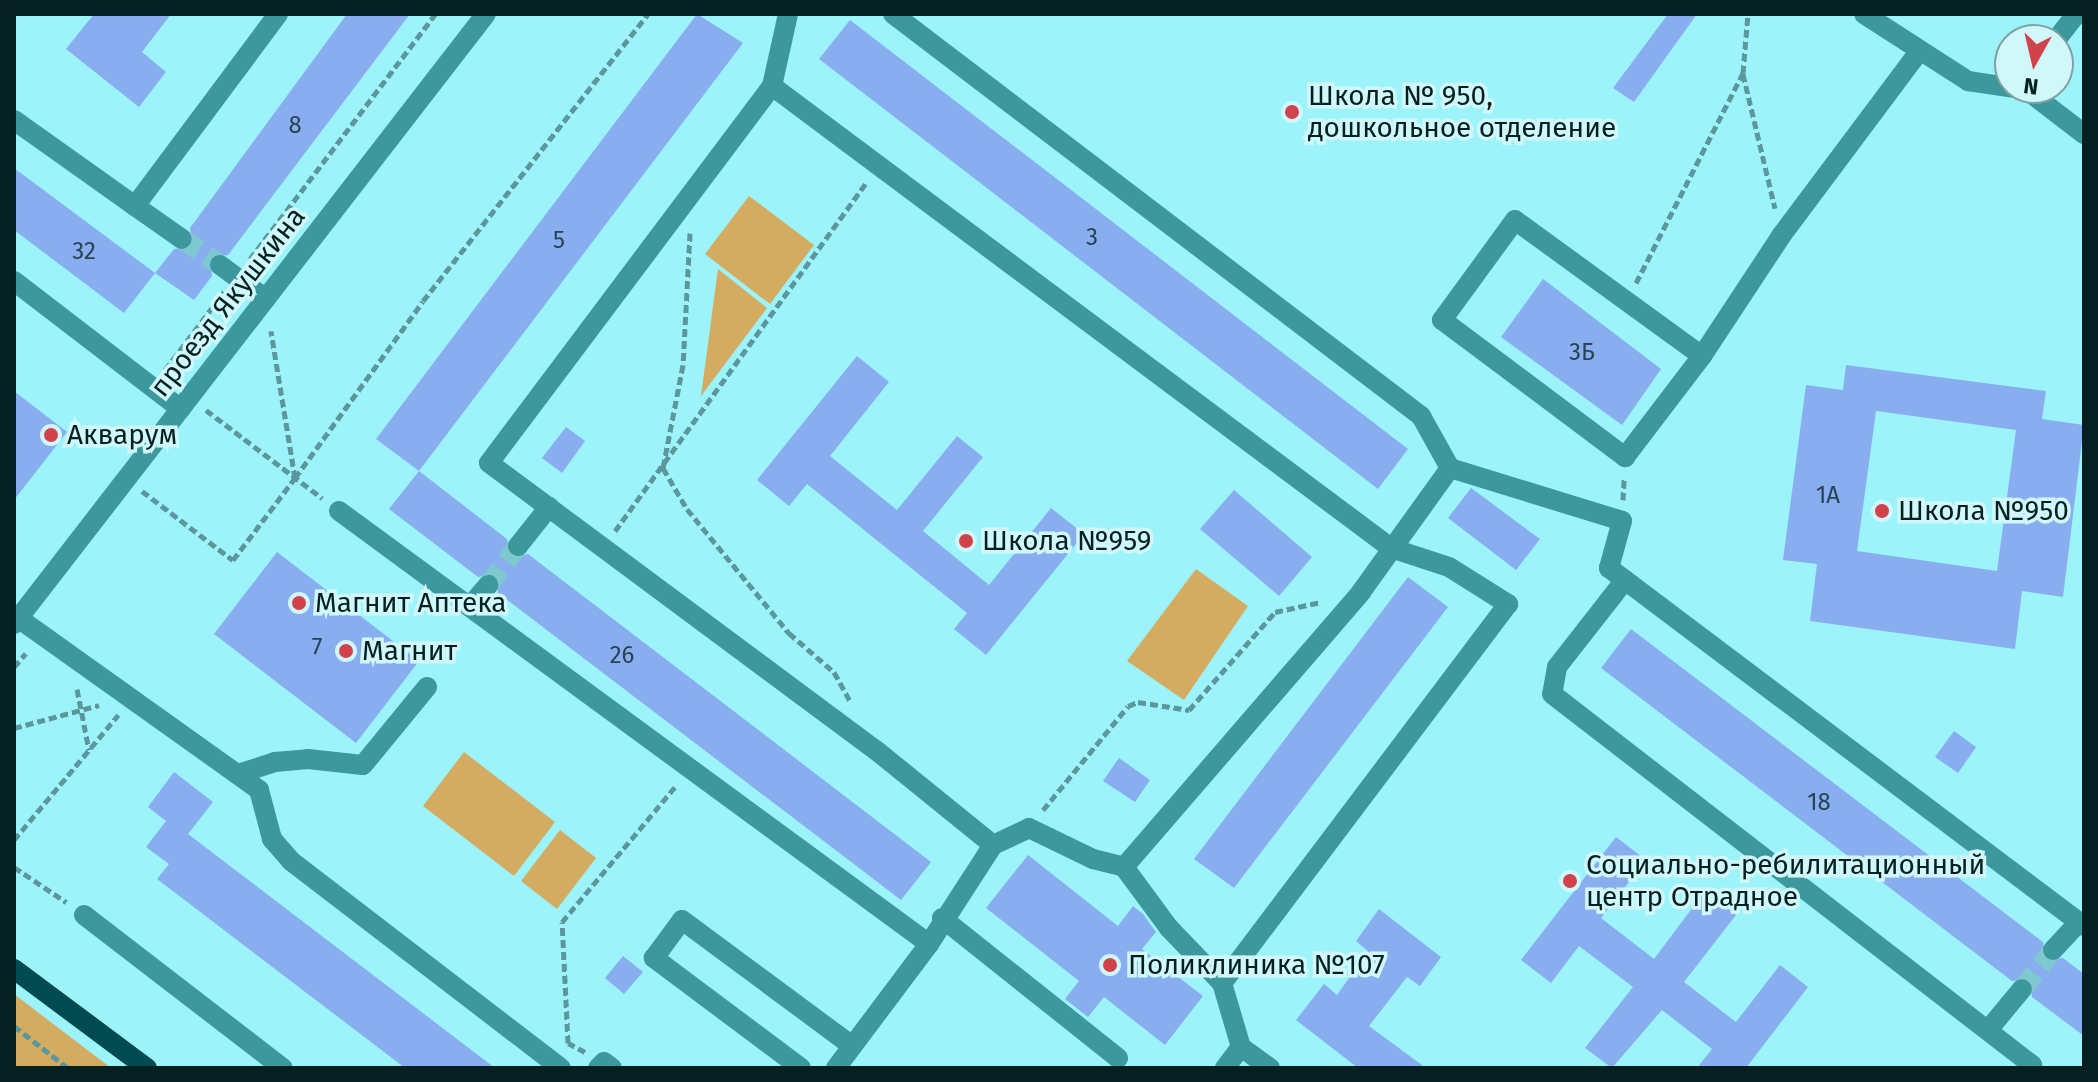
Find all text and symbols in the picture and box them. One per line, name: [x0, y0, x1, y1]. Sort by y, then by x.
north arrow: [1994, 24, 2074, 104]
text: N: [2022, 72, 2040, 101]
place label: Школа № 950, дошкольное отделение: [1308, 79, 1616, 145]
marker: Школа № 950, дошкольное отделение: [1283, 103, 1301, 121]
house number: 8: [288, 112, 302, 140]
street label: проезд Якушкина: [143, 200, 313, 404]
house number: 3: [1086, 224, 1098, 252]
house number: 5: [553, 227, 565, 255]
house number: 32: [72, 238, 96, 266]
house number: 3Б: [1569, 339, 1595, 367]
place label: Акварум: [67, 418, 177, 452]
marker: Акварум: [42, 426, 60, 444]
house number: 1А: [1816, 482, 1840, 510]
place label: Школа №950: [1898, 494, 2069, 528]
marker: Школа №950: [1873, 502, 1891, 520]
place label: Школа №959: [982, 524, 1151, 558]
marker: Школа №959: [957, 532, 975, 550]
place label: Магнит Аптека: [315, 586, 507, 620]
marker: Магнит Аптека: [290, 594, 308, 612]
house number: 7: [312, 634, 322, 662]
place label: Магнит: [362, 634, 457, 668]
marker: Магнит: [337, 642, 355, 660]
house number: 26: [610, 642, 634, 670]
house number: 18: [1807, 789, 1831, 817]
place label: Социально-ребилитационный центр Отрадное: [1586, 848, 1985, 914]
marker: Социально-ребилитационный центр Отрадное: [1561, 872, 1579, 890]
place label: Поликлиника №107: [1128, 948, 1385, 982]
marker: Поликлиника №107: [1099, 954, 1121, 976]

